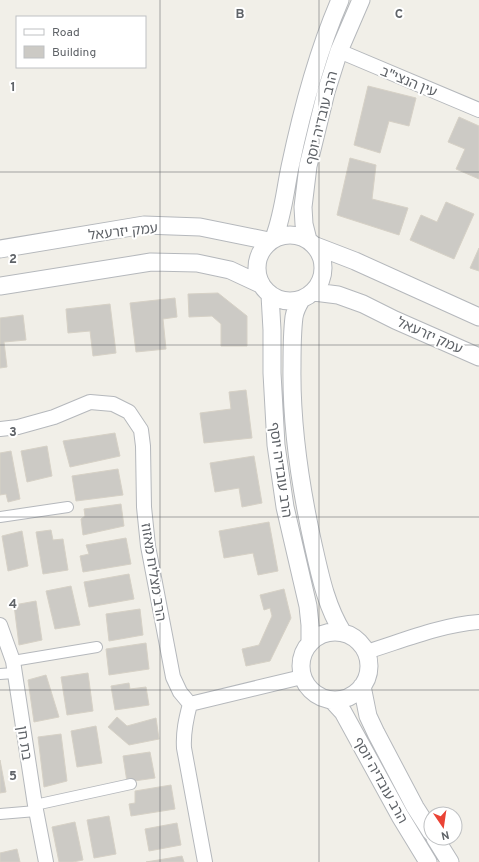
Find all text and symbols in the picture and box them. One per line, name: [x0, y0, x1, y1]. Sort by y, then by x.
text: B: [236, 7, 245, 23]
text: C: [395, 7, 403, 23]
legend: [16, 16, 146, 68]
text: Road: [52, 25, 80, 41]
text: Building: [52, 45, 96, 61]
street label: עין הנצי"ב: [378, 63, 439, 101]
street label: הרב עובדיה יוסף: [303, 70, 342, 167]
text: 1: [10, 80, 16, 96]
street label: עמק יזרעאל: [87, 220, 159, 245]
text: 2: [9, 252, 17, 268]
street label: עמק יזרעאל: [394, 314, 465, 358]
street label: הרב עובדיה יוסף: [264, 421, 295, 519]
text: 3: [9, 425, 17, 441]
street label: הרב מצליח מאזוז: [136, 522, 169, 623]
text: 4: [9, 597, 17, 613]
street label: בת חן: [12, 725, 35, 762]
street label: הרב עובדיה יוסף: [349, 735, 410, 827]
text: 5: [9, 769, 17, 785]
north arrow: [423, 806, 463, 846]
text: N: [440, 827, 450, 842]

